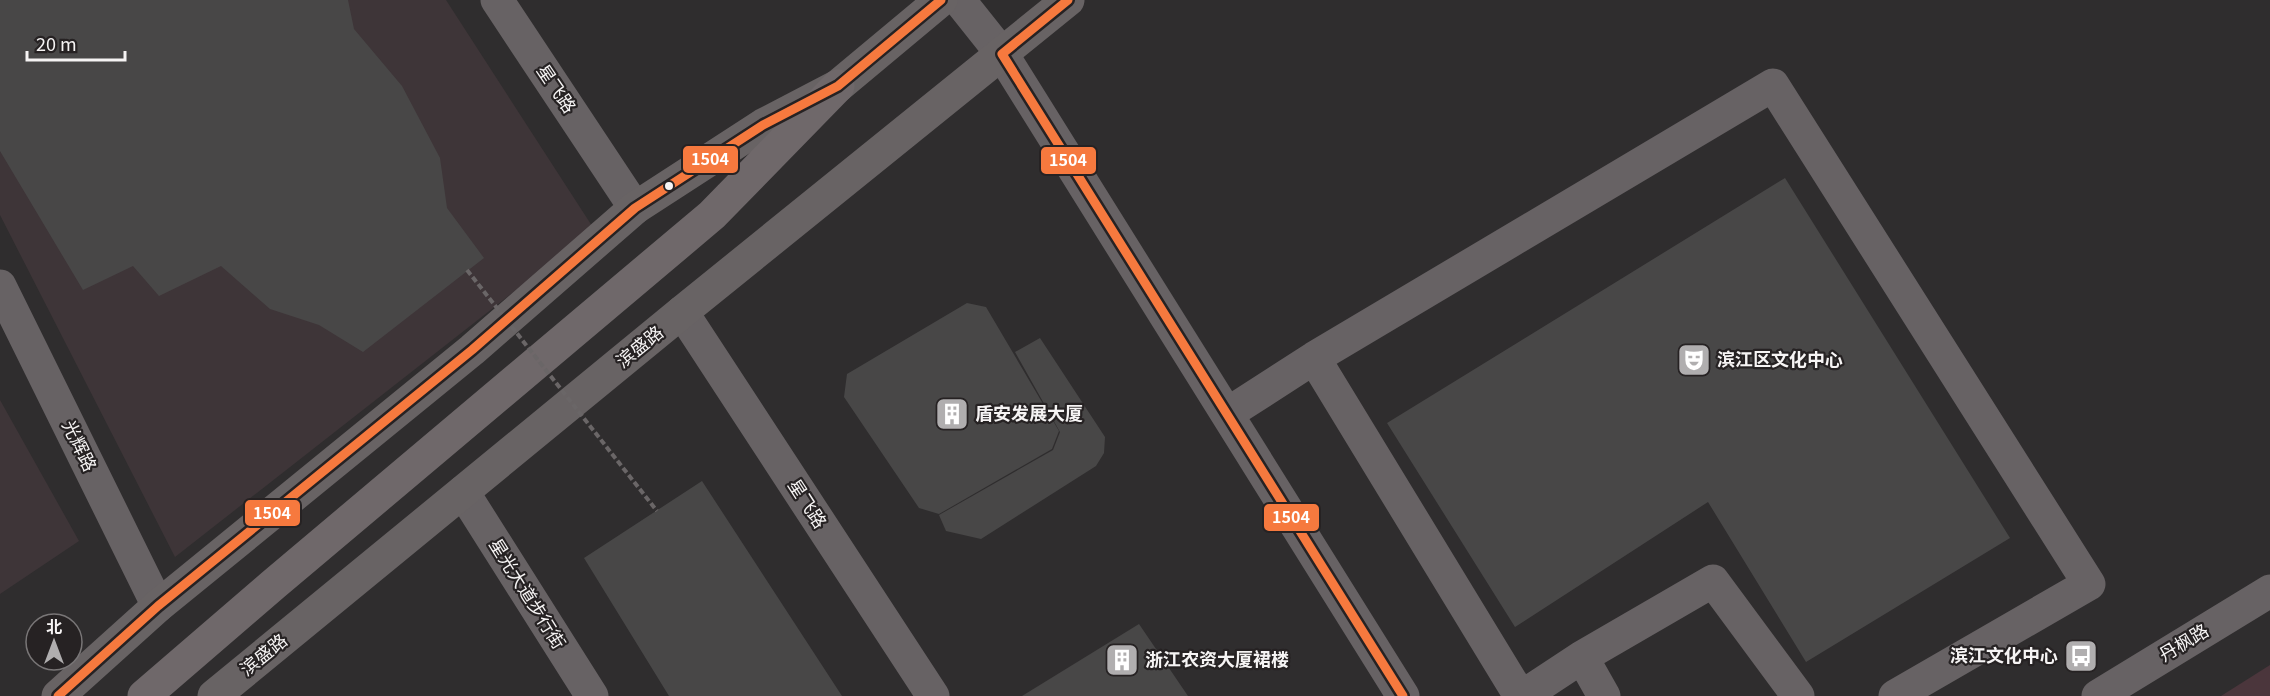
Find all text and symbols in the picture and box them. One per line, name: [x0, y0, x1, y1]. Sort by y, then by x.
scale bar: [27, 24, 124, 62]
text: 20 m: [36, 30, 77, 56]
street label: 星飞路: [532, 58, 584, 118]
line badge: 1504: [682, 145, 739, 174]
text: 1504: [691, 146, 729, 170]
line badge: 1504: [1040, 146, 1097, 175]
text: 1504: [1049, 147, 1087, 171]
unlabelled marker: [663, 180, 675, 192]
street label: 滨盛路: [610, 318, 668, 373]
theatre icon: 滨江区文化中心: [1676, 342, 1712, 378]
place label: 滨江区文化中心: [1717, 345, 1843, 371]
building icon: 盾安发展大厦: [934, 396, 970, 432]
place label: 盾安发展大厦: [975, 399, 1083, 425]
street label: 光辉路: [57, 415, 104, 475]
street label: 星飞路: [783, 473, 834, 533]
line badge: 1504: [244, 499, 301, 527]
text: 1504: [253, 500, 291, 524]
line badge: 1504: [1263, 503, 1320, 532]
text: 1504: [1272, 504, 1310, 528]
street label: 星光大道步行街: [484, 533, 573, 653]
north arrow: [24, 612, 84, 672]
text: 北: [46, 614, 62, 638]
street label: 丹枫路: [2153, 616, 2213, 666]
street label: 滨盛路: [234, 626, 292, 681]
bus stop icon: 滨江文化中心: [2063, 638, 2099, 674]
place label: 滨江文化中心: [1950, 641, 2058, 667]
building icon: 浙江农资大厦裙楼: [1104, 642, 1140, 678]
place label: 浙江农资大厦裙楼: [1145, 645, 1289, 671]

